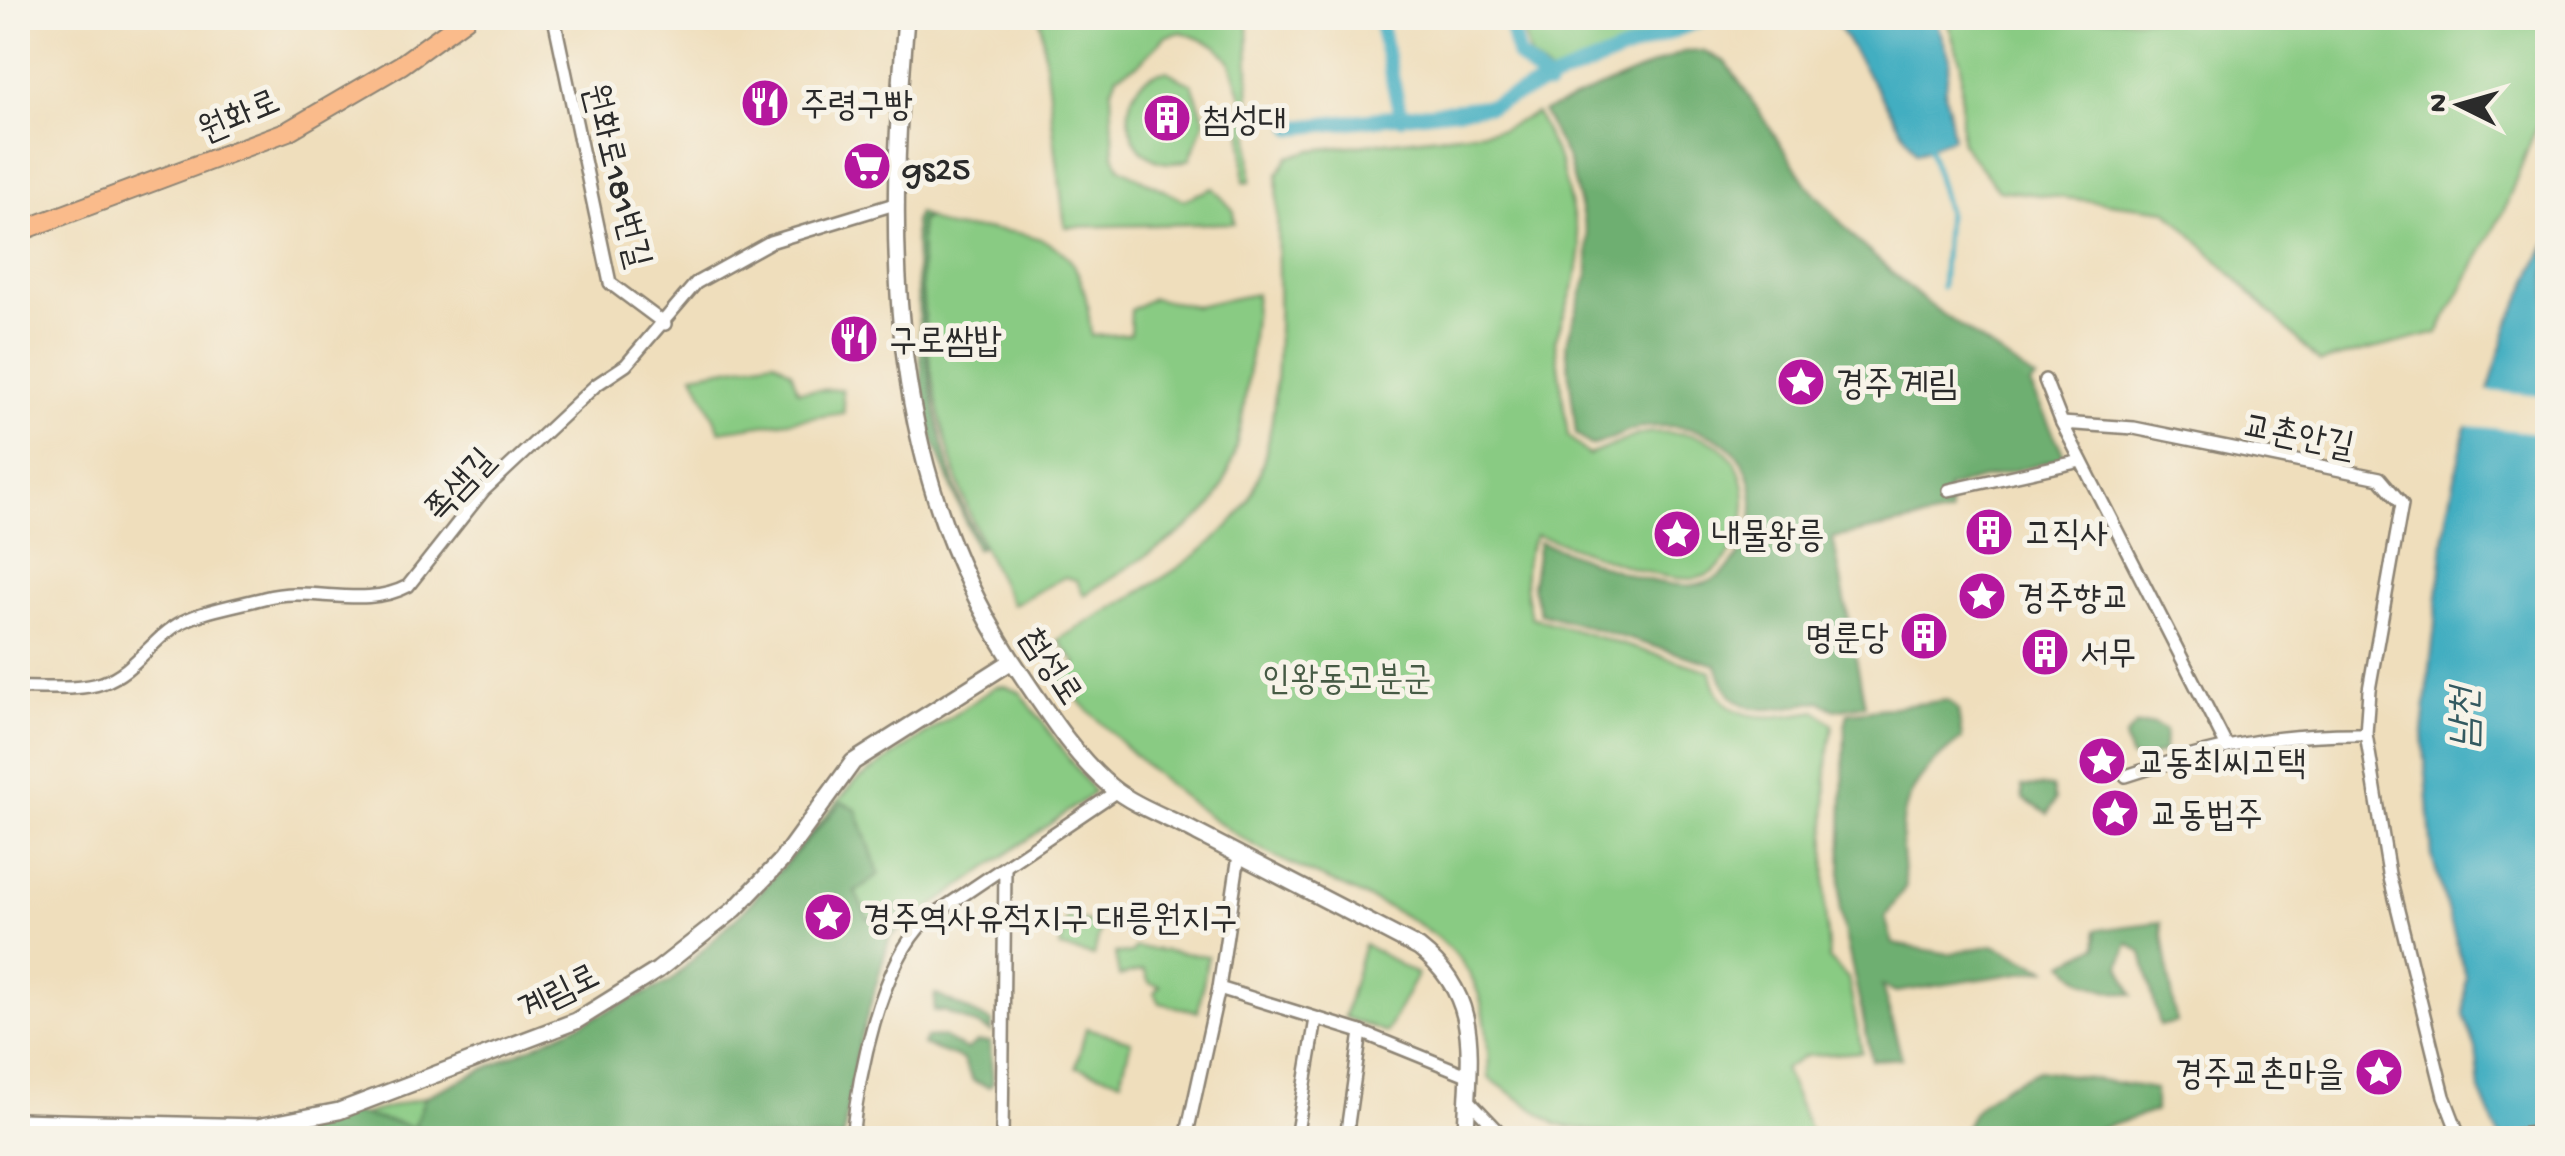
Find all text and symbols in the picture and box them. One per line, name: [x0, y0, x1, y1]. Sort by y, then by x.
north arrow: [2410, 55, 2510, 155]
restaurant icon: 주령구빵: [739, 77, 791, 129]
street label: 원화로181번길: [571, 80, 656, 273]
street label: 원화로: [193, 84, 287, 154]
place label: 주령구빵: [800, 88, 913, 129]
building icon: 첨성대: [1141, 92, 1193, 144]
text: N: [2422, 93, 2457, 114]
place label: 첨성대: [1202, 103, 1287, 144]
supermarket icon: gs25: [841, 140, 893, 192]
place label: gs25: [902, 151, 970, 192]
restaurant icon: 구로쌈밥: [828, 313, 880, 365]
place label: 구로쌈밥: [889, 324, 1002, 365]
place icon: 경주 계림: [1775, 356, 1827, 408]
place label: 경주 계림: [1836, 367, 1957, 408]
street label: 교촌안길: [2239, 409, 2357, 470]
street label: 쪽샘길: [418, 442, 506, 532]
building icon: 고직사: [1963, 506, 2015, 558]
place icon: 내물왕릉: [1651, 508, 1703, 560]
place label: 고직사: [2024, 517, 2109, 558]
place label: 내물왕릉: [1712, 519, 1825, 560]
place icon: 경주향교: [1956, 570, 2008, 622]
place label: 경주향교: [2017, 581, 2130, 622]
building icon: 명룬당: [1898, 610, 1950, 662]
street label: 첨성로: [1008, 621, 1089, 715]
place label: 명룬당: [1805, 621, 1889, 662]
building icon: 서무: [2019, 626, 2071, 678]
place label: 서무: [2080, 637, 2136, 678]
park label: 인왕동고분군: [1263, 662, 1431, 703]
water label: 남천: [2445, 684, 2491, 749]
place icon: 교동최씨고택: [2076, 735, 2128, 787]
place label: 교동최씨고택: [2137, 746, 2306, 787]
place icon: 교동법주: [2089, 787, 2141, 839]
place label: 교동법주: [2150, 798, 2263, 839]
place icon: 경주역사유적지구 대릉원지구: [802, 891, 854, 943]
place label: 경주역사유적지구 대릉원지구: [863, 902, 1237, 943]
street label: 계림로: [513, 958, 607, 1032]
place icon: 경주교촌마을: [2353, 1046, 2405, 1098]
place label: 경주교촌마을: [2175, 1057, 2344, 1098]

